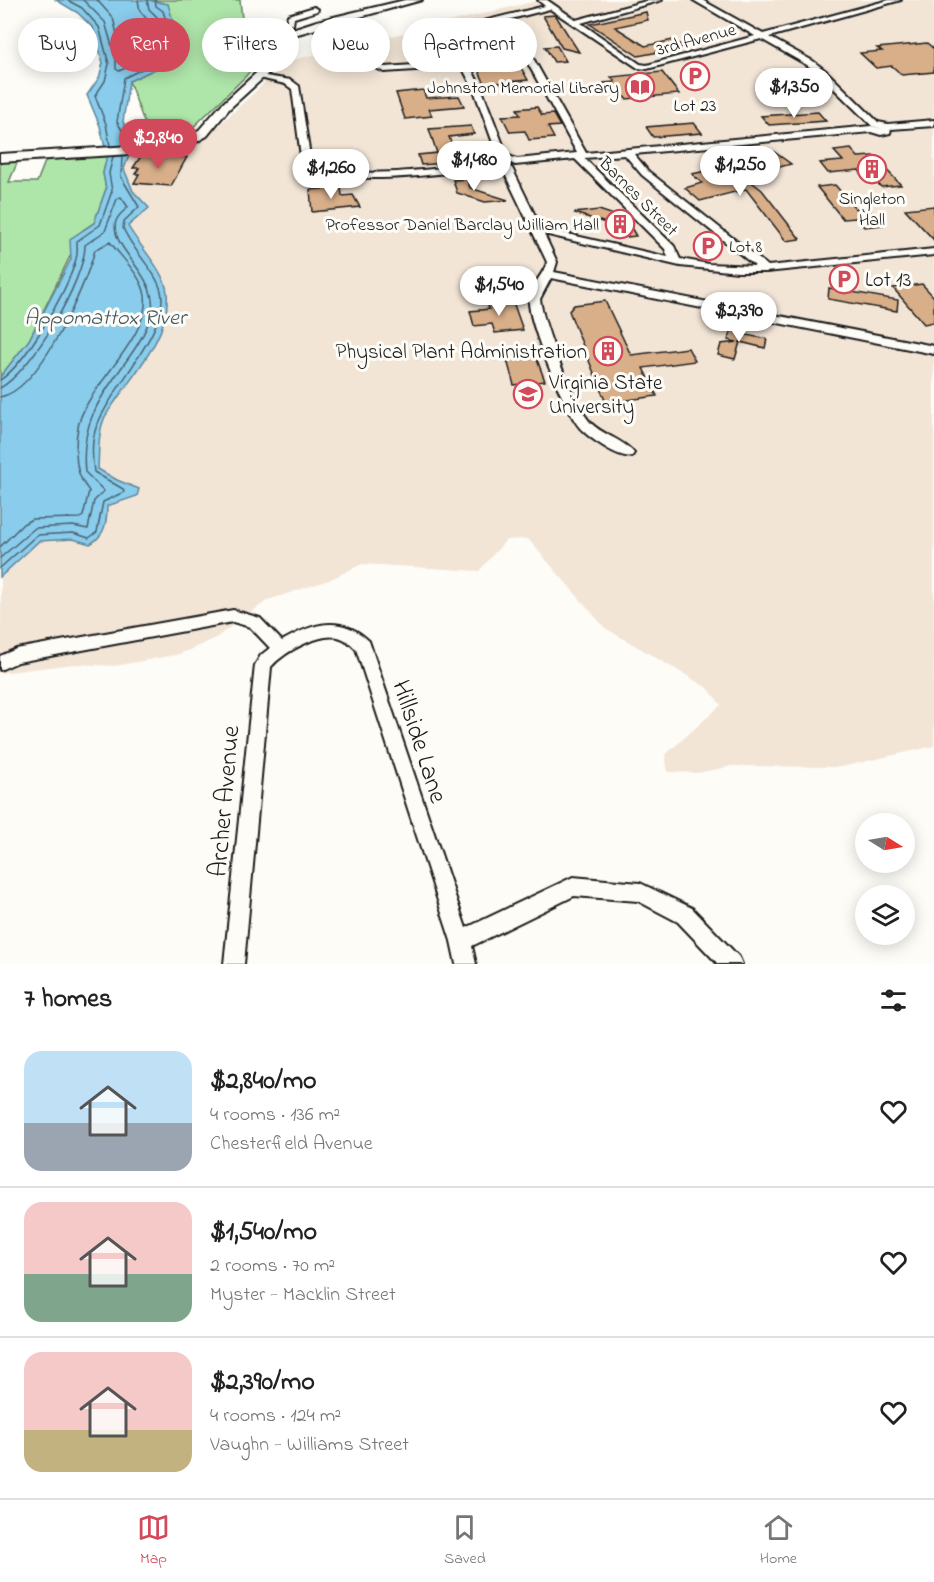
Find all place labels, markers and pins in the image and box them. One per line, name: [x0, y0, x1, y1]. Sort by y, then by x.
parking icon: Lot 23: [679, 60, 711, 92]
pin: $1,350: [745, 68, 843, 119]
library icon: Johnston Memorial Library: [624, 71, 656, 103]
place label: Johnston Memorial Library: [427, 76, 619, 102]
place label: Lot 23: [674, 94, 716, 120]
pin: $2,840: [109, 119, 207, 170]
pin: $1,480: [425, 141, 523, 192]
pin: $1,250: [691, 146, 789, 197]
pin: $1,260: [282, 149, 380, 200]
building icon: Singleton Hall: [856, 153, 888, 185]
place label: Singleton Hall: [839, 187, 905, 234]
building icon: Professor Daniel Barclay William Hall: [604, 208, 636, 240]
place label: Professor Daniel Barclay William Hall: [325, 213, 599, 239]
parking icon: Lot 8: [692, 230, 724, 262]
place label: Lot 8: [729, 235, 763, 261]
parking icon: Lot 13: [828, 263, 860, 295]
pin: $1,540: [450, 266, 548, 317]
place label: Lot 13: [865, 266, 911, 296]
pin: $2,390: [690, 292, 788, 343]
building icon: Physical Plant Administration: [592, 335, 624, 367]
place label: Physical Plant Administration: [335, 338, 587, 370]
place label: Virginia State University: [548, 369, 663, 425]
school or university icon: Virginia State University: [512, 378, 544, 410]

